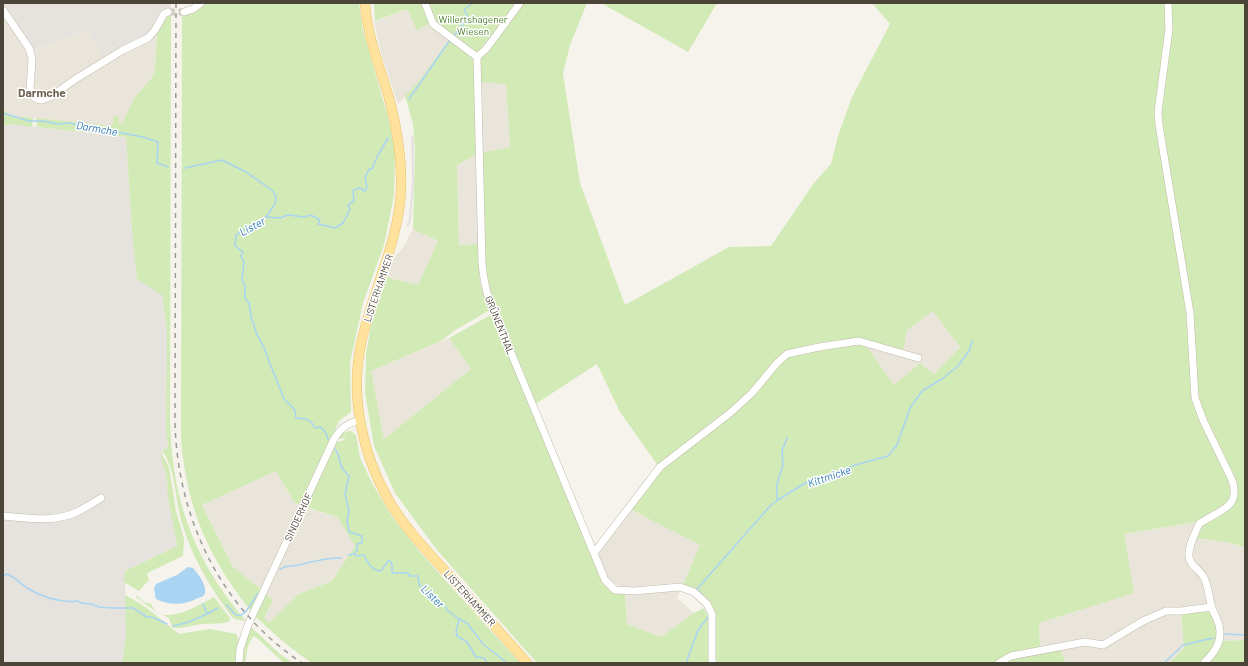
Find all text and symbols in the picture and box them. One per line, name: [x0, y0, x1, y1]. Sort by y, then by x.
park label: Willertshagener Wiesen: [439, 13, 508, 37]
district label: Darmche: [18, 85, 66, 99]
water label: Darmche: [75, 118, 119, 138]
water label: Lister: [237, 213, 268, 238]
street label: LISTERHAMMER: [361, 253, 395, 323]
street label: GRÜNENTHAL: [483, 294, 517, 356]
water label: Kittmicke: [806, 462, 853, 489]
street label: SINDERHOF: [282, 491, 315, 543]
street label: LISTERHAMMER: [442, 568, 498, 628]
water label: Lister: [419, 582, 448, 611]

